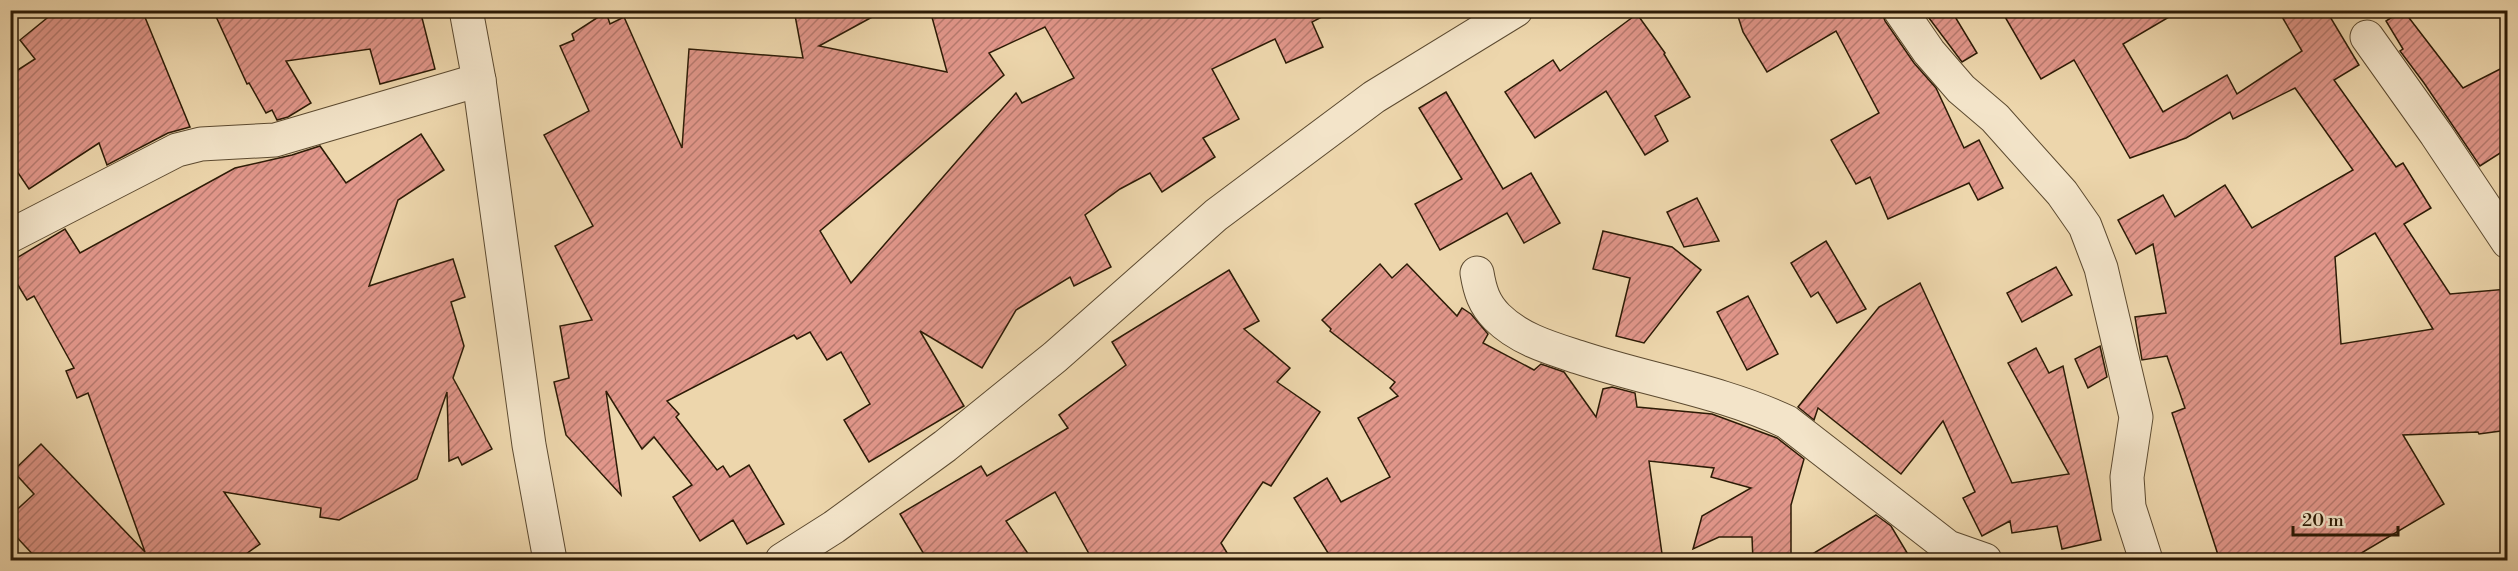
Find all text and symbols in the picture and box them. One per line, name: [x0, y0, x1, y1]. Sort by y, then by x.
scale bar: [2293, 499, 2398, 537]
text: 20 m: [2302, 509, 2344, 532]

